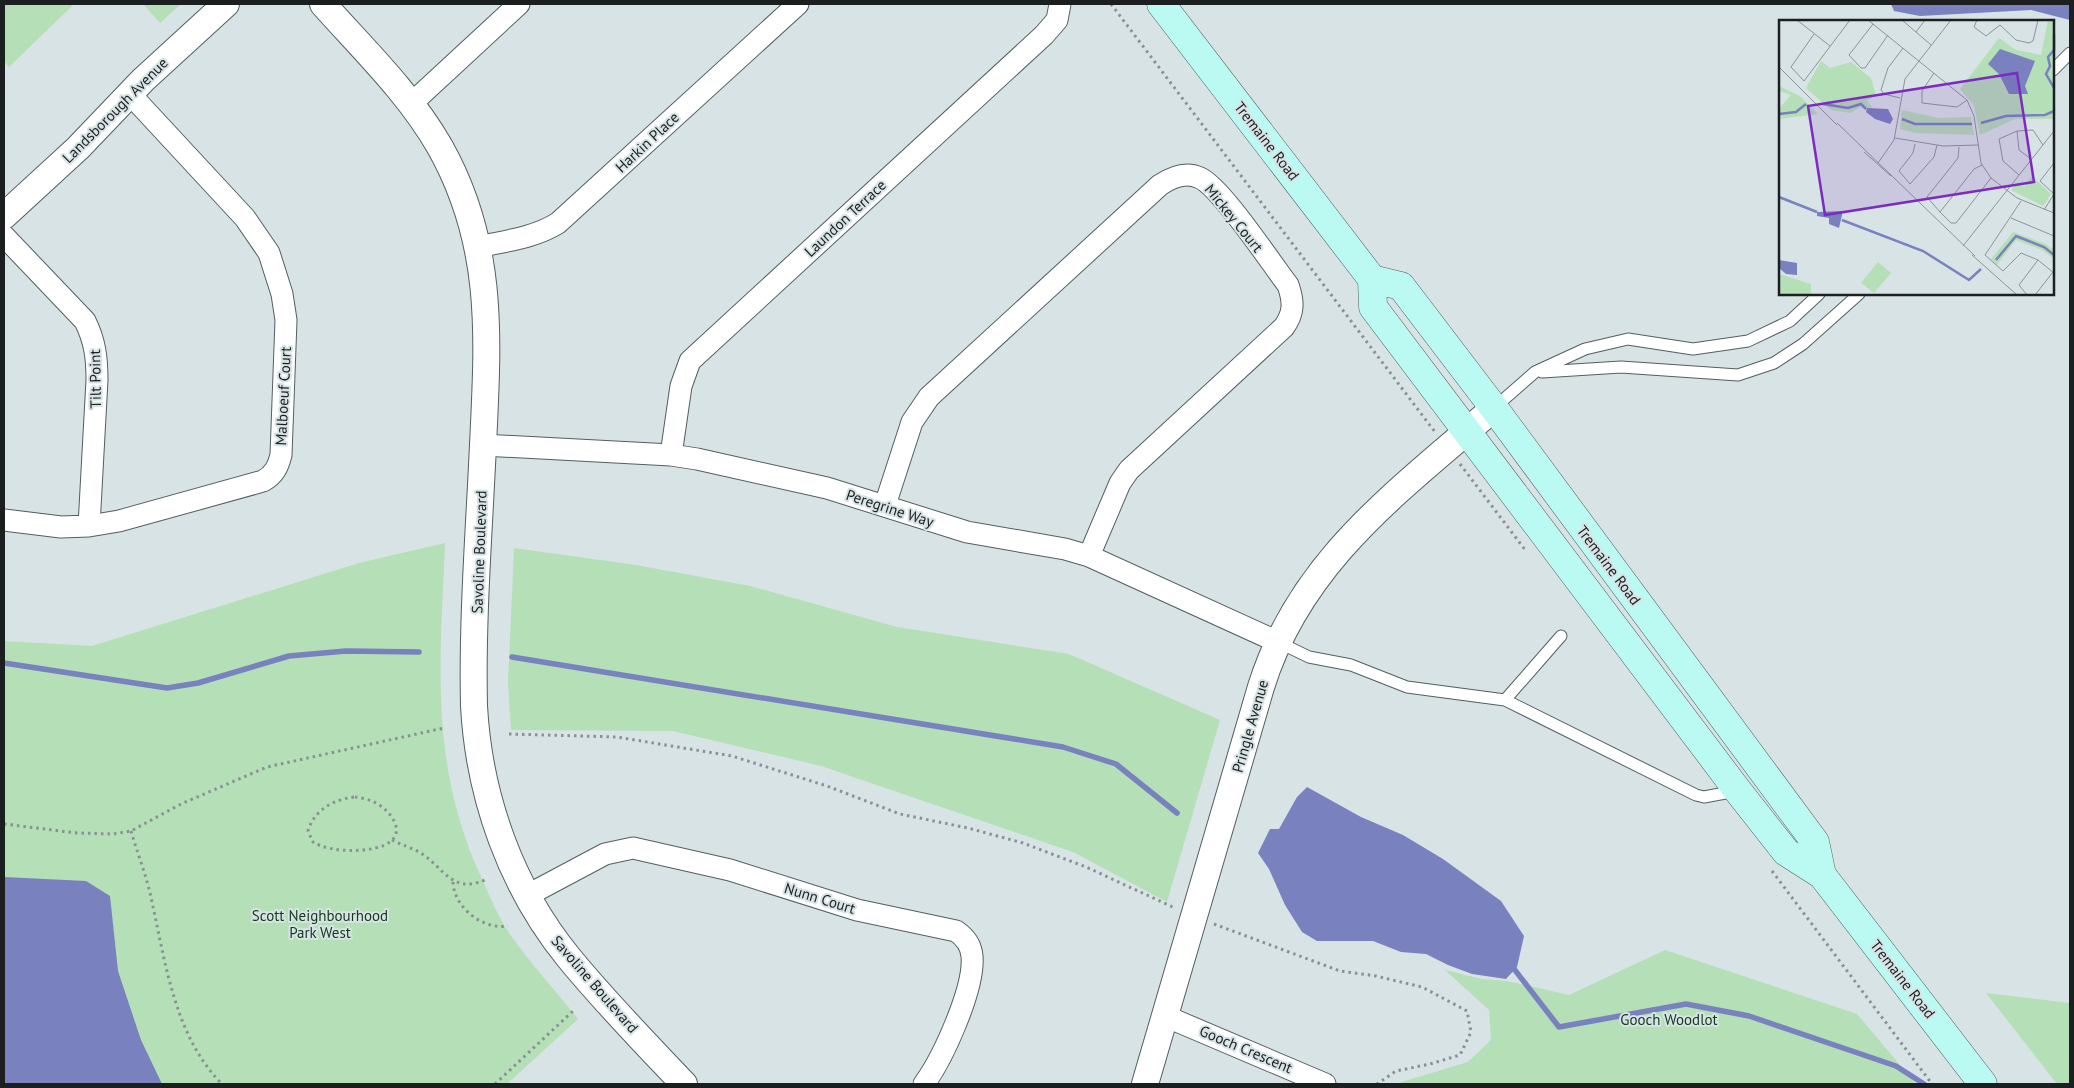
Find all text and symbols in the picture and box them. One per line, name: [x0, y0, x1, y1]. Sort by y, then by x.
inset map: [1779, 20, 2054, 295]
street label: Landsborough Avenue: [58, 53, 172, 167]
street label: Tremaine Road: [1230, 98, 1304, 184]
street label: Harkin Place: [611, 108, 683, 176]
street label: Laundon Terrace: [800, 175, 890, 261]
street label: Mickey Court: [1201, 180, 1267, 256]
street label: Malboeuf Court: [271, 346, 295, 446]
street label: Tilt Point: [85, 349, 105, 409]
street label: Peregrine Way: [844, 485, 936, 531]
street label: Savoline Boulevard: [467, 490, 491, 614]
street label: Tremaine Road: [1573, 521, 1645, 609]
street label: Pringle Avenue: [1228, 677, 1272, 775]
street label: Nunn Court: [782, 878, 858, 918]
park label: Scott Neighbourhood Park West: [252, 906, 388, 942]
street label: Savoline Boulevard: [547, 931, 643, 1037]
street label: Tremaine Road: [1866, 936, 1940, 1022]
park label: Gooch Woodlot: [1620, 1010, 1718, 1029]
street label: Gooch Crescent: [1197, 1021, 1295, 1077]

